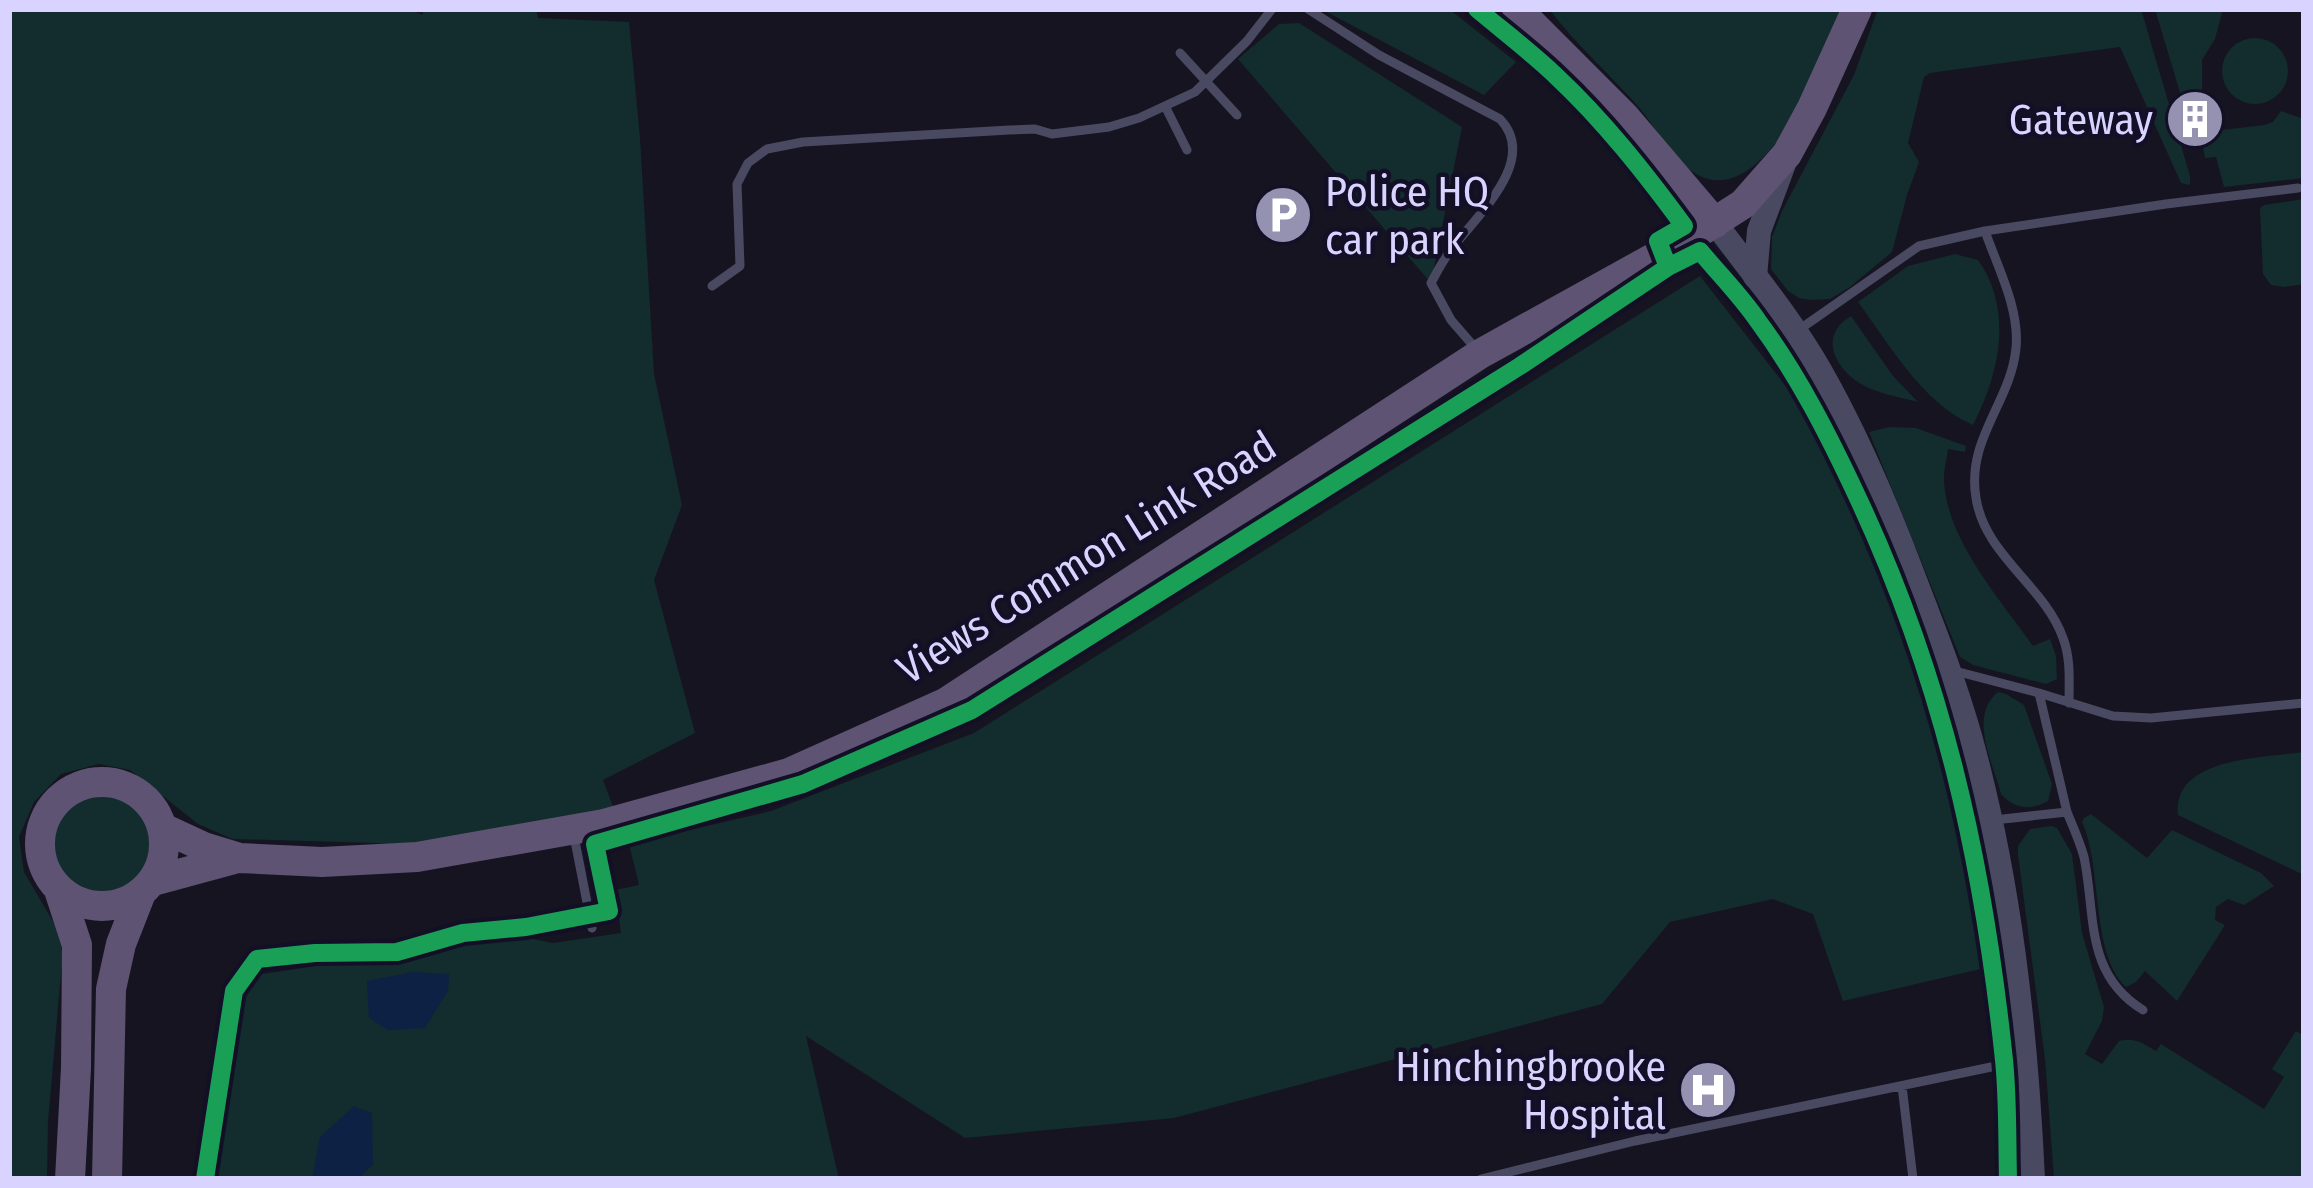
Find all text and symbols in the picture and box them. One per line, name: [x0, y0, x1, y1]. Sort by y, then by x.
building icon: Gateway: [2164, 88, 2226, 150]
place label: Gateway: [2009, 95, 2153, 145]
place label: Police HQ car park: [1325, 167, 1489, 265]
parking icon: Police HQ car park: [1252, 184, 1314, 246]
street label: Views Common Link Road: [888, 421, 1285, 695]
place label: Hinchingbrooke Hospital: [1395, 1042, 1666, 1140]
hospital icon: Hinchingbrooke Hospital: [1677, 1059, 1739, 1121]

